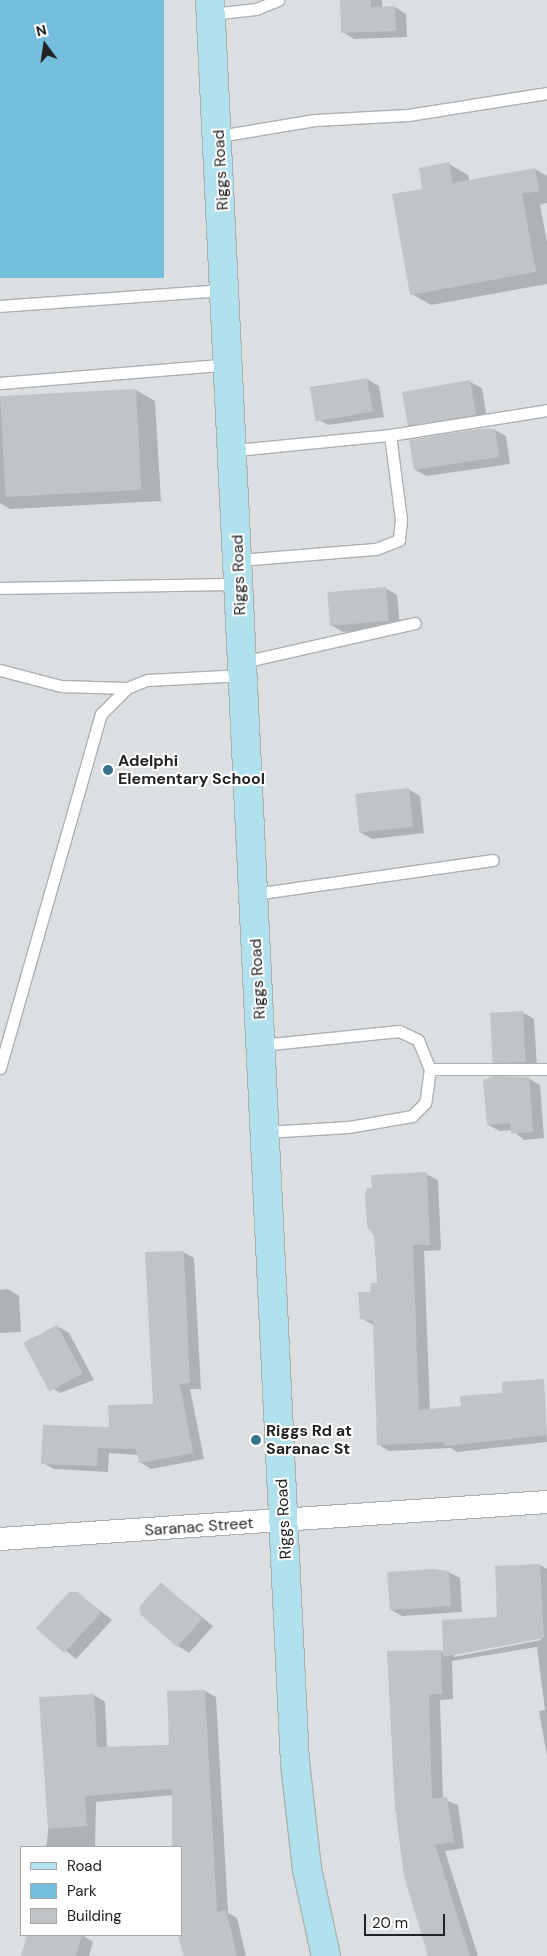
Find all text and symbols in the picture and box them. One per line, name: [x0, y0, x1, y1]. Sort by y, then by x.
north arrow: [20, 20, 70, 70]
text: N: [34, 20, 49, 40]
street label: Riggs Road: [209, 129, 233, 211]
street label: Riggs Road: [228, 534, 250, 616]
place label: Adelphi Elementary School: [118, 751, 265, 789]
marker: Adelphi Elementary School: [102, 764, 114, 776]
street label: Riggs Road: [246, 938, 270, 1020]
place label: Riggs Rd at Saranac St: [266, 1421, 352, 1459]
marker: Riggs Rd at Saranac St: [250, 1434, 262, 1446]
street label: Riggs Road: [272, 1478, 296, 1560]
street label: Saranac Street: [144, 1514, 254, 1540]
legend: [20, 1846, 182, 1936]
text: Road: [67, 1856, 102, 1876]
text: Park: [67, 1881, 97, 1901]
scale bar: [367, 1904, 448, 1936]
text: Building: [67, 1906, 122, 1926]
text: 20 m: [372, 1913, 408, 1933]

